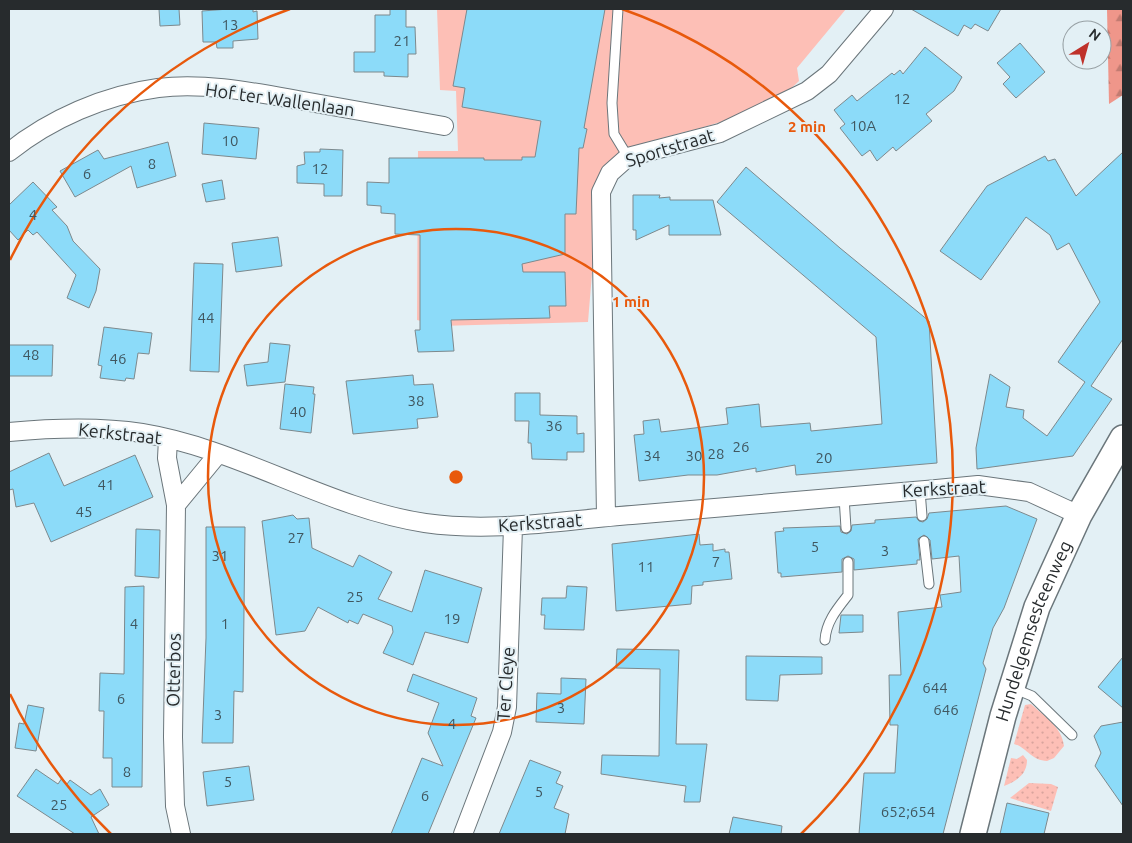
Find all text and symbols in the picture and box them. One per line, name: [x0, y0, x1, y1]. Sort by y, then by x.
house number: 13: [222, 16, 238, 33]
north arrow: [1062, 20, 1112, 70]
text: N: [1086, 25, 1104, 44]
house number: 21: [394, 32, 410, 49]
street label: Hof ter Wallenlaan: [204, 79, 356, 119]
house number: 12: [894, 90, 910, 107]
house number: 10A: [850, 117, 877, 134]
text: 2 min: [788, 118, 826, 135]
street label: Sportstraat: [623, 124, 716, 170]
house number: 10: [222, 132, 238, 149]
house number: 8: [148, 155, 156, 172]
house number: 12: [312, 160, 328, 177]
house number: 6: [83, 165, 91, 182]
house number: 4: [29, 206, 37, 223]
text: 1 min: [612, 293, 650, 310]
house number: 44: [198, 309, 214, 326]
house number: 48: [23, 346, 39, 363]
house number: 46: [110, 350, 126, 367]
house number: 38: [408, 392, 424, 409]
house number: 40: [290, 403, 306, 420]
house number: 36: [546, 417, 562, 434]
street label: Kerkstraat: [77, 419, 163, 447]
house number: 26: [733, 438, 749, 455]
house number: 28: [708, 445, 724, 462]
house number: 34: [644, 447, 660, 464]
house number: 30: [686, 447, 702, 464]
house number: 20: [816, 449, 832, 466]
centre of rings: [447, 468, 465, 486]
house number: 41: [98, 476, 114, 493]
street label: Kerkstraat: [902, 476, 986, 500]
house number: 45: [76, 503, 92, 520]
street label: Kerkstraat: [497, 509, 582, 535]
house number: 27: [288, 529, 304, 546]
street label: Hundelgemsesteenweg: [991, 537, 1075, 724]
house number: 5: [811, 538, 819, 555]
house number: 3: [881, 542, 889, 559]
house number: 31: [212, 547, 228, 564]
house number: 7: [712, 553, 720, 570]
house number: 11: [638, 558, 654, 575]
house number: 25: [347, 588, 363, 605]
house number: 19: [444, 610, 460, 627]
house number: 4: [130, 615, 138, 632]
house number: 1: [221, 615, 229, 632]
street label: Otterbos: [162, 633, 184, 707]
street label: Ter Cleye: [492, 646, 518, 722]
house number: 644: [922, 679, 948, 696]
house number: 6: [117, 690, 125, 707]
house number: 3: [557, 699, 565, 716]
house number: 646: [933, 701, 959, 718]
house number: 3: [214, 706, 222, 723]
house number: 4: [448, 715, 456, 732]
house number: 8: [123, 763, 131, 780]
house number: 5: [224, 773, 232, 790]
house number: 5: [535, 783, 543, 800]
house number: 6: [421, 787, 429, 804]
house number: 25: [51, 796, 67, 813]
house number: 652;654: [881, 803, 935, 820]

